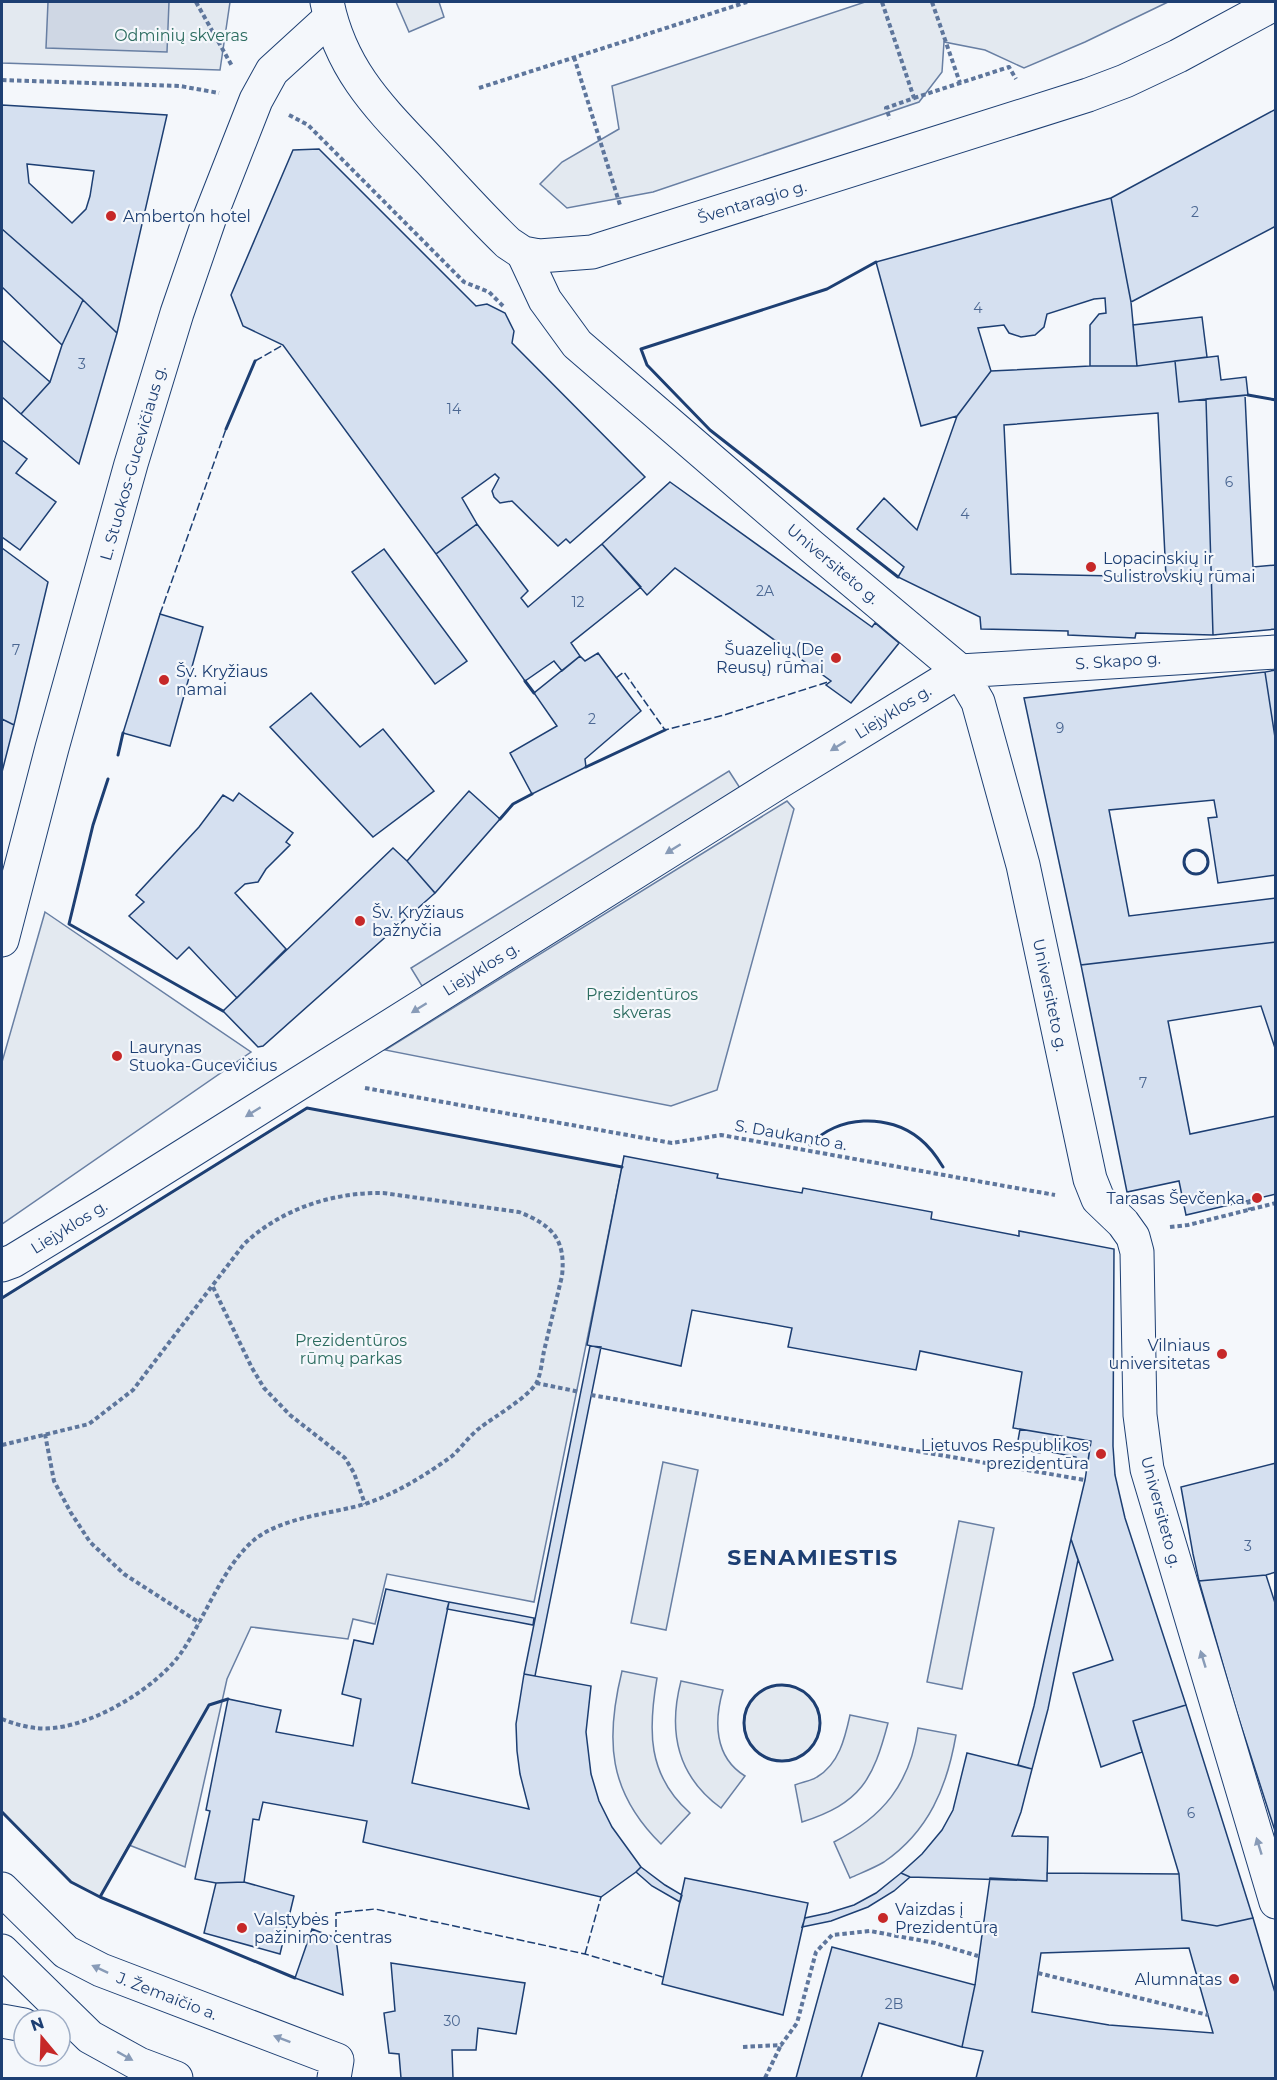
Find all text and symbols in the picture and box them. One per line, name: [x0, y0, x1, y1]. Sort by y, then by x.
park label: Odminių skveras: [114, 26, 248, 45]
street label: Šventaragio g.: [695, 176, 809, 228]
house number: 2: [1191, 203, 1199, 221]
place label: Amberton hotel: [123, 207, 251, 226]
marker: Amberton hotel: [104, 209, 118, 223]
house number: 4: [973, 299, 983, 317]
house number: 3: [78, 355, 86, 373]
street label: L. Stuokos-Gucevičiaus g.: [96, 363, 170, 563]
house number: 14: [447, 400, 462, 418]
house number: 6: [1225, 473, 1234, 491]
house number: 4: [960, 505, 970, 523]
street label: Universiteto g.: [783, 520, 883, 608]
place label: Lopacinskių ir Sulistrovskių rūmai: [1103, 549, 1256, 586]
marker: Lopacinskių ir Sulistrovskių rūmai: [1084, 560, 1098, 574]
house number: 2A: [756, 582, 775, 600]
house number: 12: [571, 593, 585, 611]
place label: Šuazelių (De Reusų) rūmai: [716, 640, 824, 677]
house number: 7: [12, 641, 20, 659]
street label: S. Skapo g.: [1075, 649, 1161, 673]
marker: Šuazelių (De Reusų) rūmai: [829, 651, 843, 665]
place label: Šv. Kryžiaus namai: [176, 662, 268, 699]
marker: Šv. Kryžiaus namai: [157, 673, 171, 687]
street label: Liejyklos g.: [851, 681, 935, 743]
house number: 2: [588, 710, 596, 728]
house number: 9: [1056, 719, 1064, 737]
one-way arrow: [830, 740, 846, 751]
one-way arrow: [665, 843, 681, 854]
place label: Šv. Kryžiaus bažnyčia: [372, 903, 464, 940]
marker: Šv. Kryžiaus bažnyčia: [353, 914, 367, 928]
street label: Universiteto g.: [1029, 937, 1071, 1053]
street label: Liejyklos g.: [439, 938, 523, 1000]
park label: Prezidentūros skveras: [586, 985, 698, 1022]
one-way arrow: [411, 1003, 427, 1014]
place label: Laurynas Stuoka-Gucevičius: [129, 1038, 278, 1075]
marker: Laurynas Stuoka-Gucevičius: [110, 1049, 124, 1063]
house number: 7: [1139, 1074, 1147, 1092]
one-way arrow: [245, 1106, 262, 1117]
street label: S. Daukanto a.: [733, 1116, 849, 1154]
place label: Tarasas Ševčenka: [1106, 1189, 1245, 1208]
marker: Tarasas Ševčenka: [1250, 1191, 1264, 1205]
street label: Liejyklos g.: [27, 1196, 111, 1258]
park label: Prezidentūros rūmų parkas: [295, 1331, 407, 1368]
place label: Vilniaus universitetas: [1108, 1336, 1210, 1373]
marker: Vilniaus universitetas: [1215, 1347, 1229, 1361]
place label: Lietuvos Respublikos prezidentūra: [921, 1436, 1089, 1473]
marker: Lietuvos Respublikos prezidentūra: [1094, 1447, 1108, 1461]
street label: Universiteto g.: [1137, 1454, 1185, 1570]
house number: 3: [1244, 1537, 1252, 1555]
district label: SENAMIESTIS: [727, 1544, 899, 1571]
one-way arrow: [1198, 1650, 1207, 1668]
house number: 6: [1187, 1804, 1196, 1822]
one-way arrow: [1254, 1837, 1263, 1855]
place label: Vaizdas į Prezidentūrą: [895, 1900, 998, 1937]
place label: Valstybės pažinimo centras: [254, 1910, 392, 1947]
marker: Vaizdas į Prezidentūrą: [876, 1911, 890, 1925]
marker: Valstybės pažinimo centras: [235, 1921, 249, 1935]
one-way arrow: [91, 1965, 108, 1974]
street label: J. Žemaičio a.: [113, 1968, 220, 2024]
place label: Alumnatas: [1135, 1970, 1222, 1989]
marker: Alumnatas: [1227, 1972, 1241, 1986]
house number: 2B: [885, 1995, 903, 2013]
north arrow: [12, 2008, 72, 2068]
house number: 30: [443, 2012, 461, 2030]
text: N: [28, 2013, 46, 2035]
one-way arrow: [273, 2034, 291, 2043]
one-way arrow: [117, 2051, 133, 2062]

